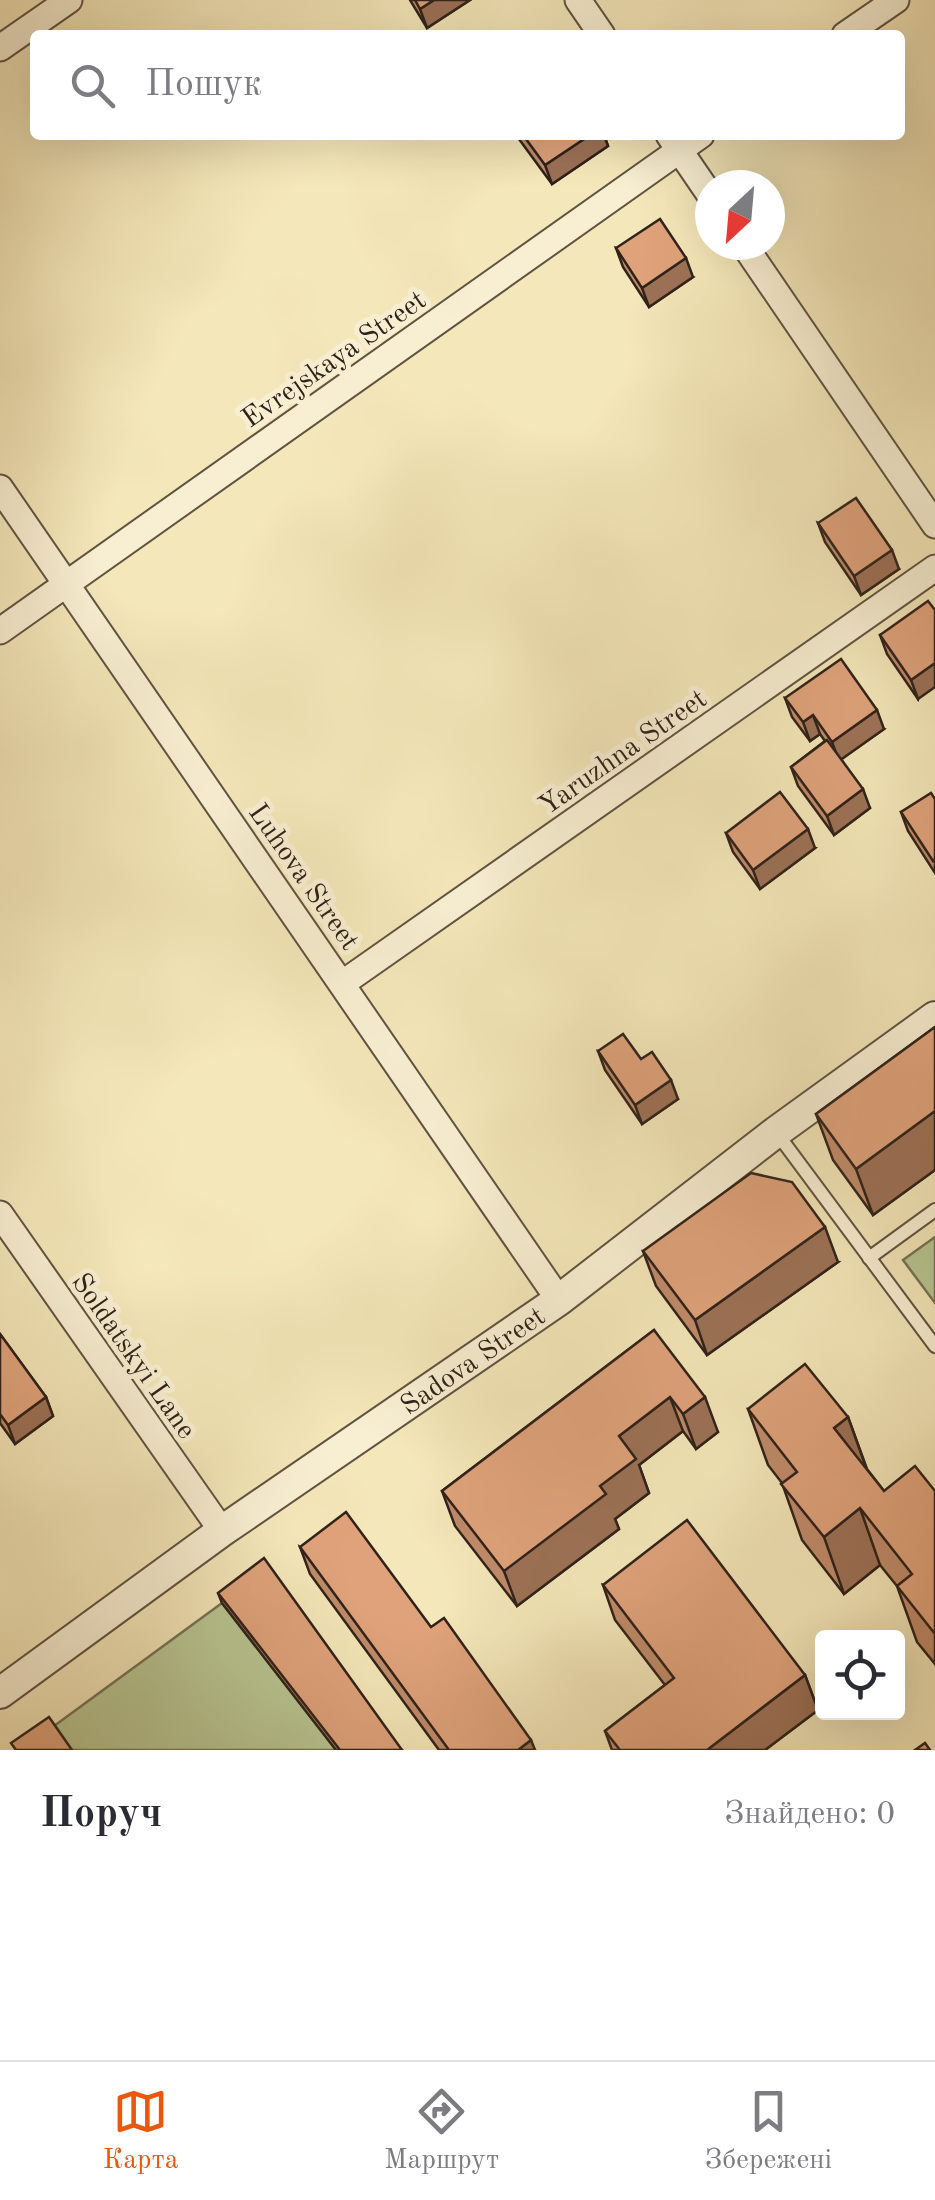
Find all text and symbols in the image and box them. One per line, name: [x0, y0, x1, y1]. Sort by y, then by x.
search box: [30, 30, 905, 140]
icon: search: [65, 58, 120, 113]
text: Пошук: [145, 66, 262, 104]
north arrow: [695, 170, 785, 260]
street label: Evrejskaya Street: [238, 287, 432, 434]
street label: Yaruzhna Street: [535, 685, 713, 822]
street label: Luhova Street: [242, 799, 363, 956]
street label: Soldatskyi Lane: [65, 1269, 200, 1444]
street label: Sadova Street: [396, 1303, 551, 1421]
map controls: [815, 1630, 905, 1720]
button: locate: [815, 1630, 905, 1720]
text: Поруч: [40, 1794, 162, 1836]
text: Знайдено: 0: [724, 1799, 895, 1831]
tab: Карта: [103, 2084, 179, 2179]
tab: Маршрут: [384, 2084, 499, 2179]
tab: Збережені: [705, 2084, 832, 2179]

